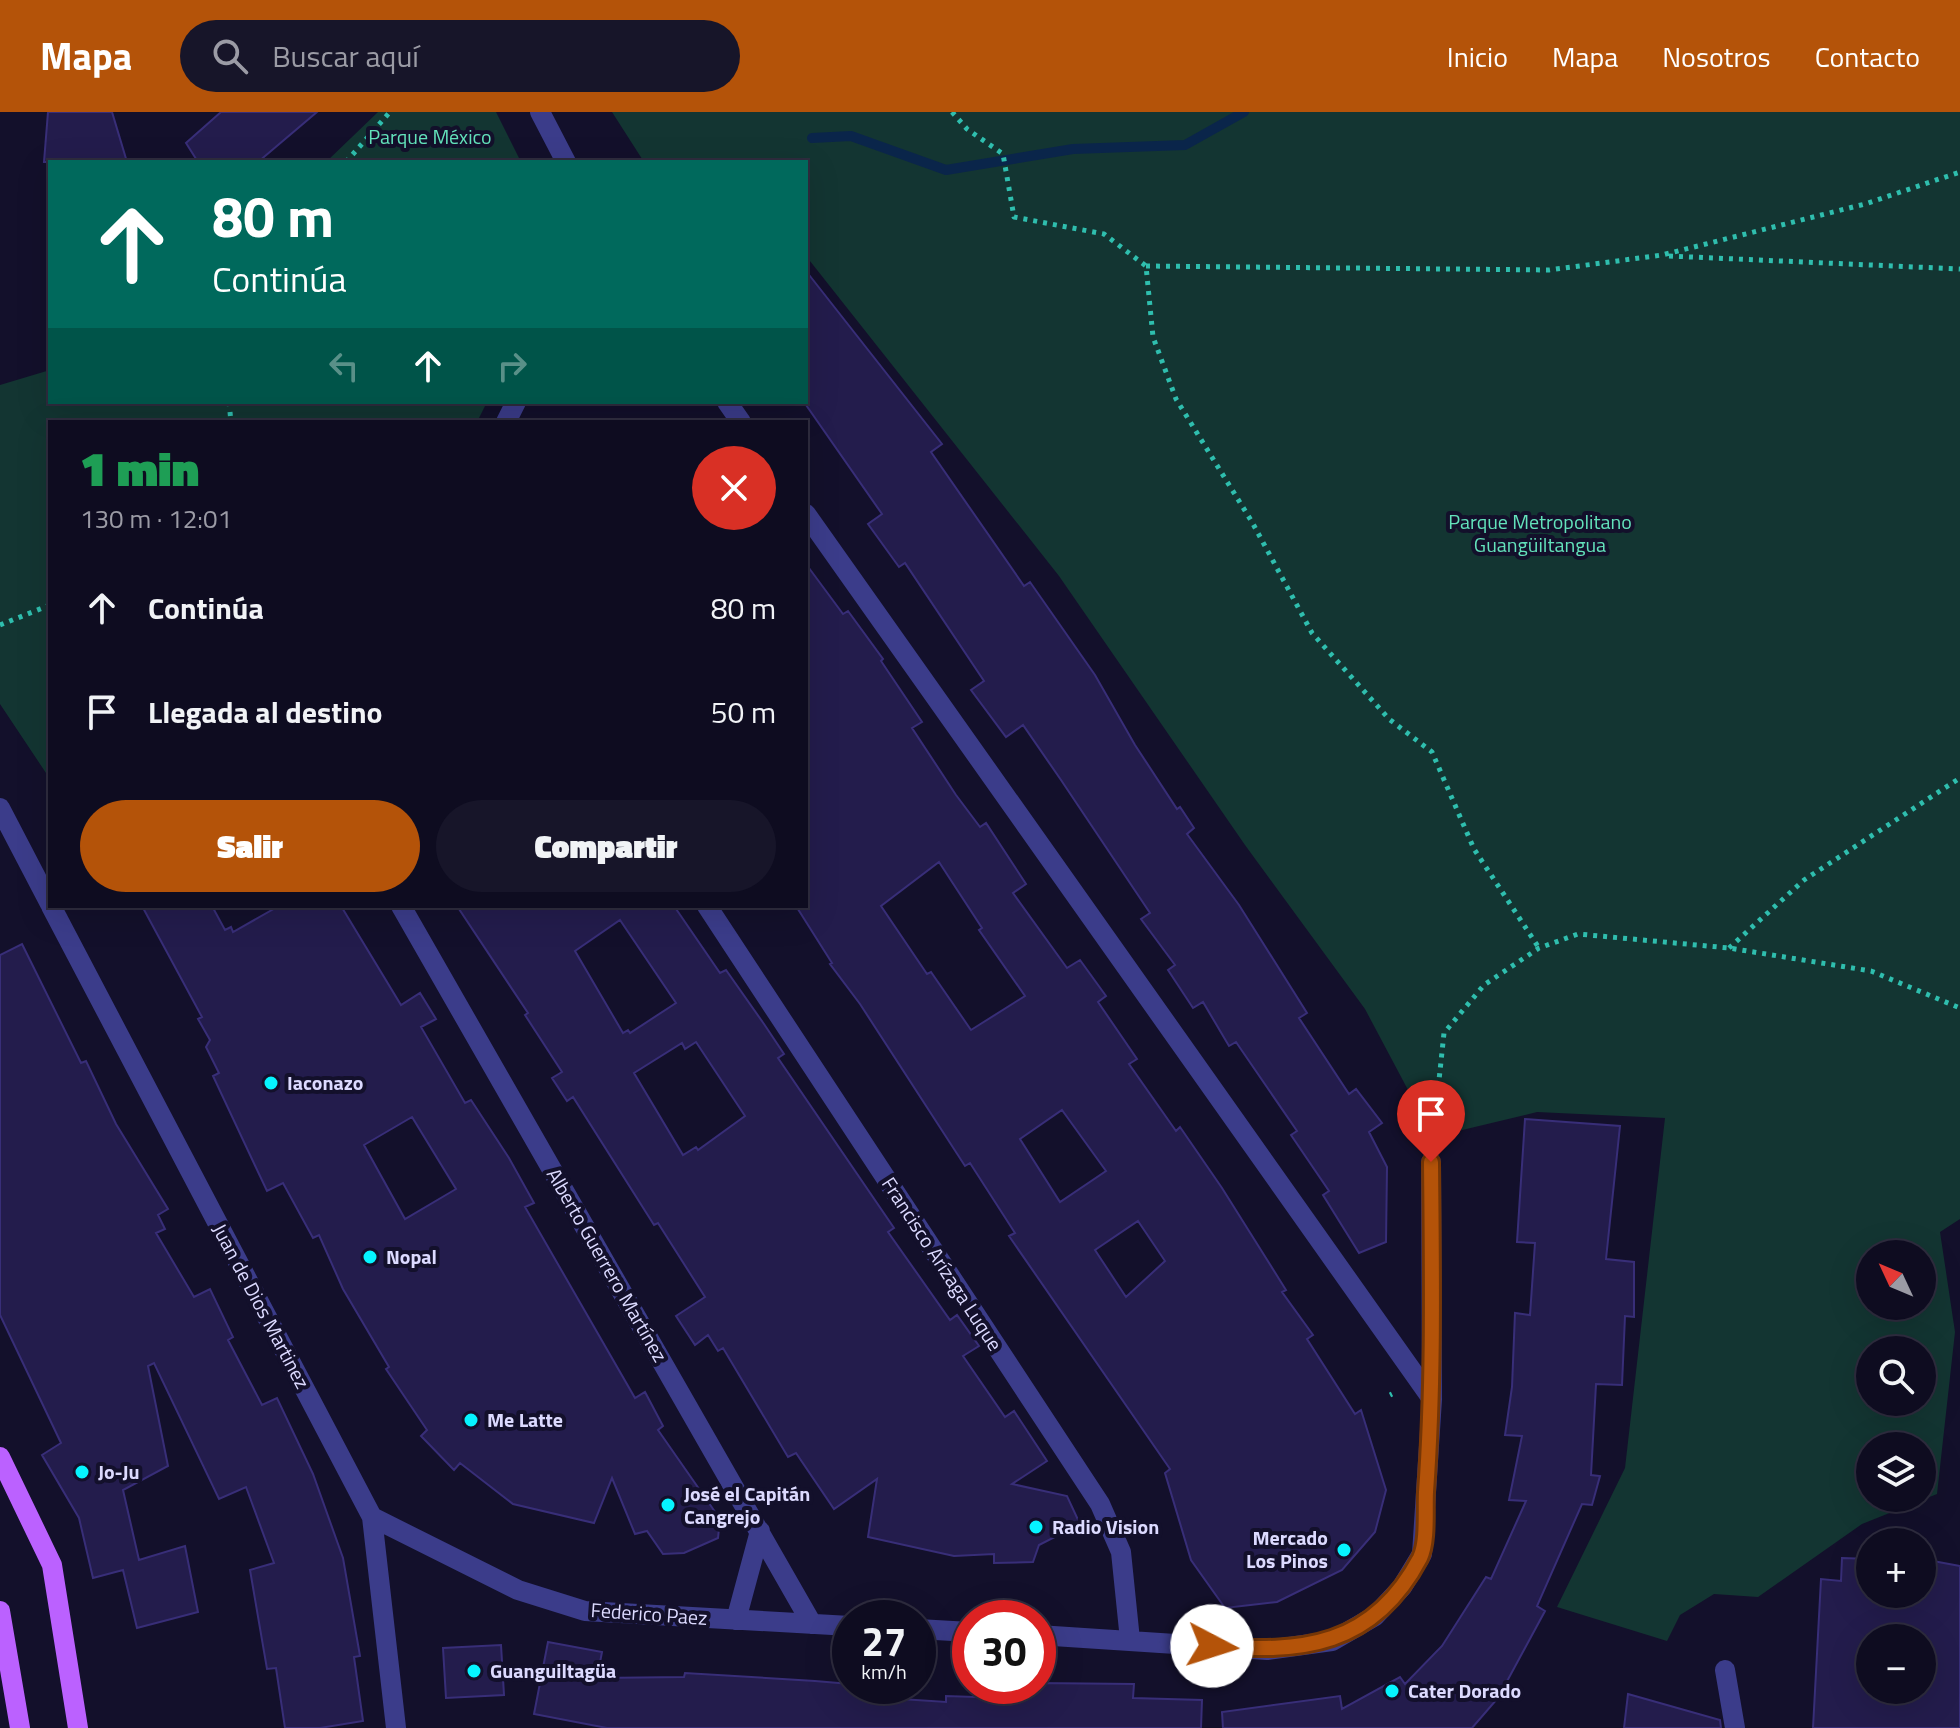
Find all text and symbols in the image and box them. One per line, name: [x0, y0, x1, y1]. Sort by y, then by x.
search box: [180, 20, 740, 92]
text: Mapa: [40, 27, 132, 85]
text: Buscar aquí: [272, 33, 419, 79]
icon: search: [208, 34, 252, 78]
text: Inicio: [1447, 35, 1508, 78]
text: Mapa: [1552, 35, 1618, 78]
text: Nosotros: [1662, 35, 1771, 78]
text: Contacto: [1815, 35, 1920, 78]
park label: Parque México: [368, 121, 492, 152]
text: 80 m: [212, 174, 334, 259]
icon: ahead: [80, 192, 184, 296]
text: Continúa: [212, 251, 346, 306]
icon: left: [322, 344, 366, 388]
icon: ahead: [406, 344, 450, 388]
icon: right: [490, 344, 534, 388]
text: 1 min: [80, 432, 199, 505]
button: close: [692, 446, 776, 530]
text: 130 m · 12:01: [80, 499, 232, 538]
park label: Parque Metropolitano Guangüiltangua: [1448, 506, 1632, 560]
text: Continúa: [148, 585, 264, 631]
text: 80 m: [711, 585, 776, 631]
icon: ahead: [80, 586, 124, 630]
text: Llegada al destino: [148, 689, 382, 735]
text: 50 m: [711, 689, 776, 735]
icon: arrive: [80, 690, 124, 734]
button: Salir: [80, 800, 420, 892]
button: Compartir: [436, 800, 776, 892]
place label: Iaconazo: [287, 1067, 363, 1098]
marker: Iaconazo: [262, 1074, 280, 1092]
pin: [1397, 1080, 1465, 1162]
icon: arrive: [1409, 1092, 1453, 1136]
street label: Alberto Guerrero Martínez: [539, 1162, 676, 1368]
street label: Francisco Arízaga Luque: [874, 1171, 1010, 1357]
street label: Juan de Dios Martinez: [205, 1218, 318, 1394]
north arrow: [1856, 1240, 1936, 1320]
map controls: [1856, 1240, 1936, 1704]
place label: Nopal: [386, 1241, 437, 1272]
marker: Nopal: [361, 1248, 379, 1266]
button: search: [1856, 1336, 1936, 1416]
place label: Me Latte: [487, 1404, 563, 1435]
marker: Me Latte: [462, 1411, 480, 1429]
button: layers: [1856, 1432, 1936, 1512]
place label: Jo-Ju: [98, 1456, 140, 1487]
marker: Jo-Ju: [73, 1463, 91, 1481]
place label: José el Capitán Cangrejo: [684, 1478, 810, 1532]
marker: José el Capitán Cangrejo: [659, 1496, 677, 1514]
place label: Radio Vision: [1052, 1511, 1159, 1542]
marker: Radio Vision: [1027, 1518, 1045, 1536]
place label: Mercado Los Pinos: [1246, 1522, 1328, 1576]
button: +: [1856, 1528, 1936, 1608]
marker: Mercado Los Pinos: [1335, 1541, 1353, 1559]
street label: Federico Paez: [590, 1594, 708, 1633]
speed limit sign: 30: [952, 1600, 1056, 1704]
position arrow: [1170, 1604, 1254, 1688]
text: 27: [862, 1611, 906, 1672]
button: −: [1856, 1624, 1936, 1704]
place label: Guanguiltagüa: [490, 1655, 616, 1686]
text: km/h: [861, 1656, 907, 1687]
marker: Guanguiltagüa: [465, 1662, 483, 1680]
place label: Cater Dorado: [1408, 1675, 1521, 1706]
marker: Cater Dorado: [1383, 1682, 1401, 1700]

